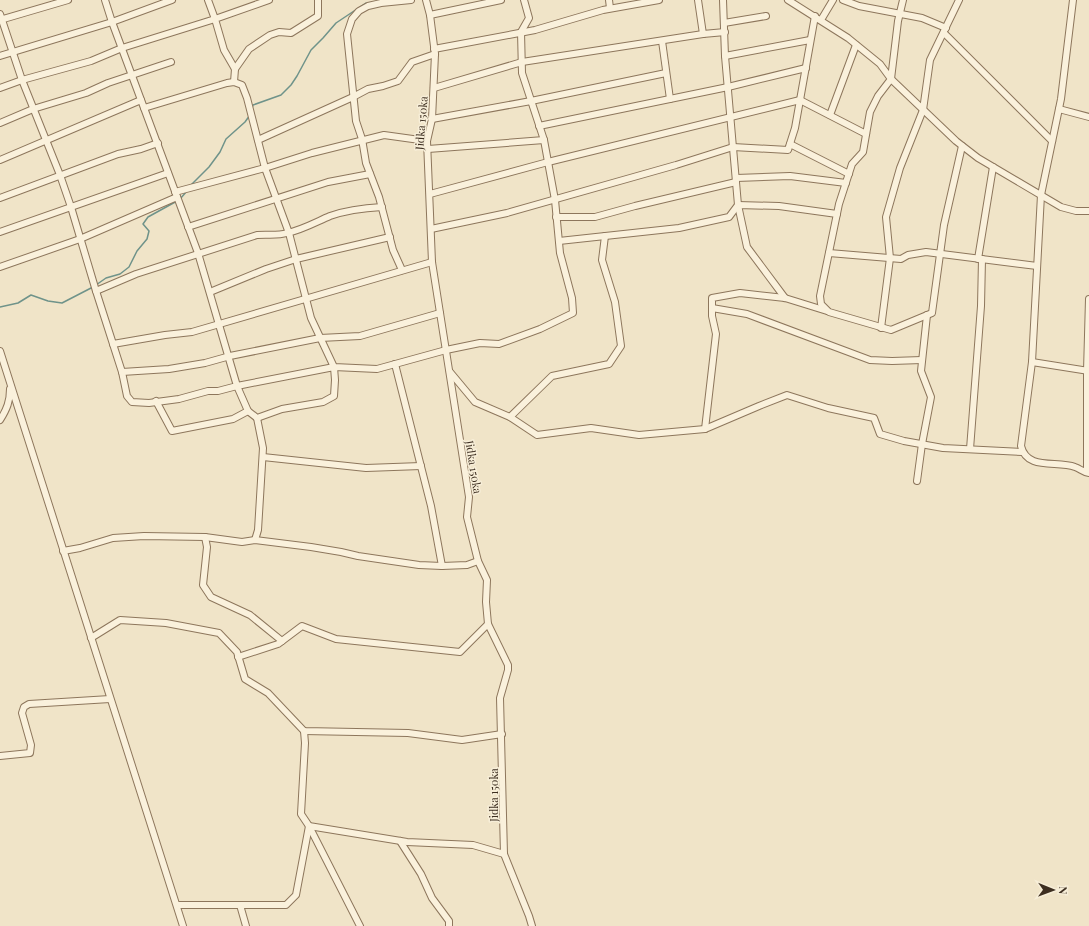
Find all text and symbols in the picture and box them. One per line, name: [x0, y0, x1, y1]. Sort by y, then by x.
street label: Jidka 150ka: [411, 95, 431, 151]
street label: Jidka 150ka: [462, 438, 486, 495]
street label: Jidka 150ka: [486, 768, 501, 823]
north arrow: [1033, 870, 1073, 910]
text: N: [1056, 886, 1071, 894]

